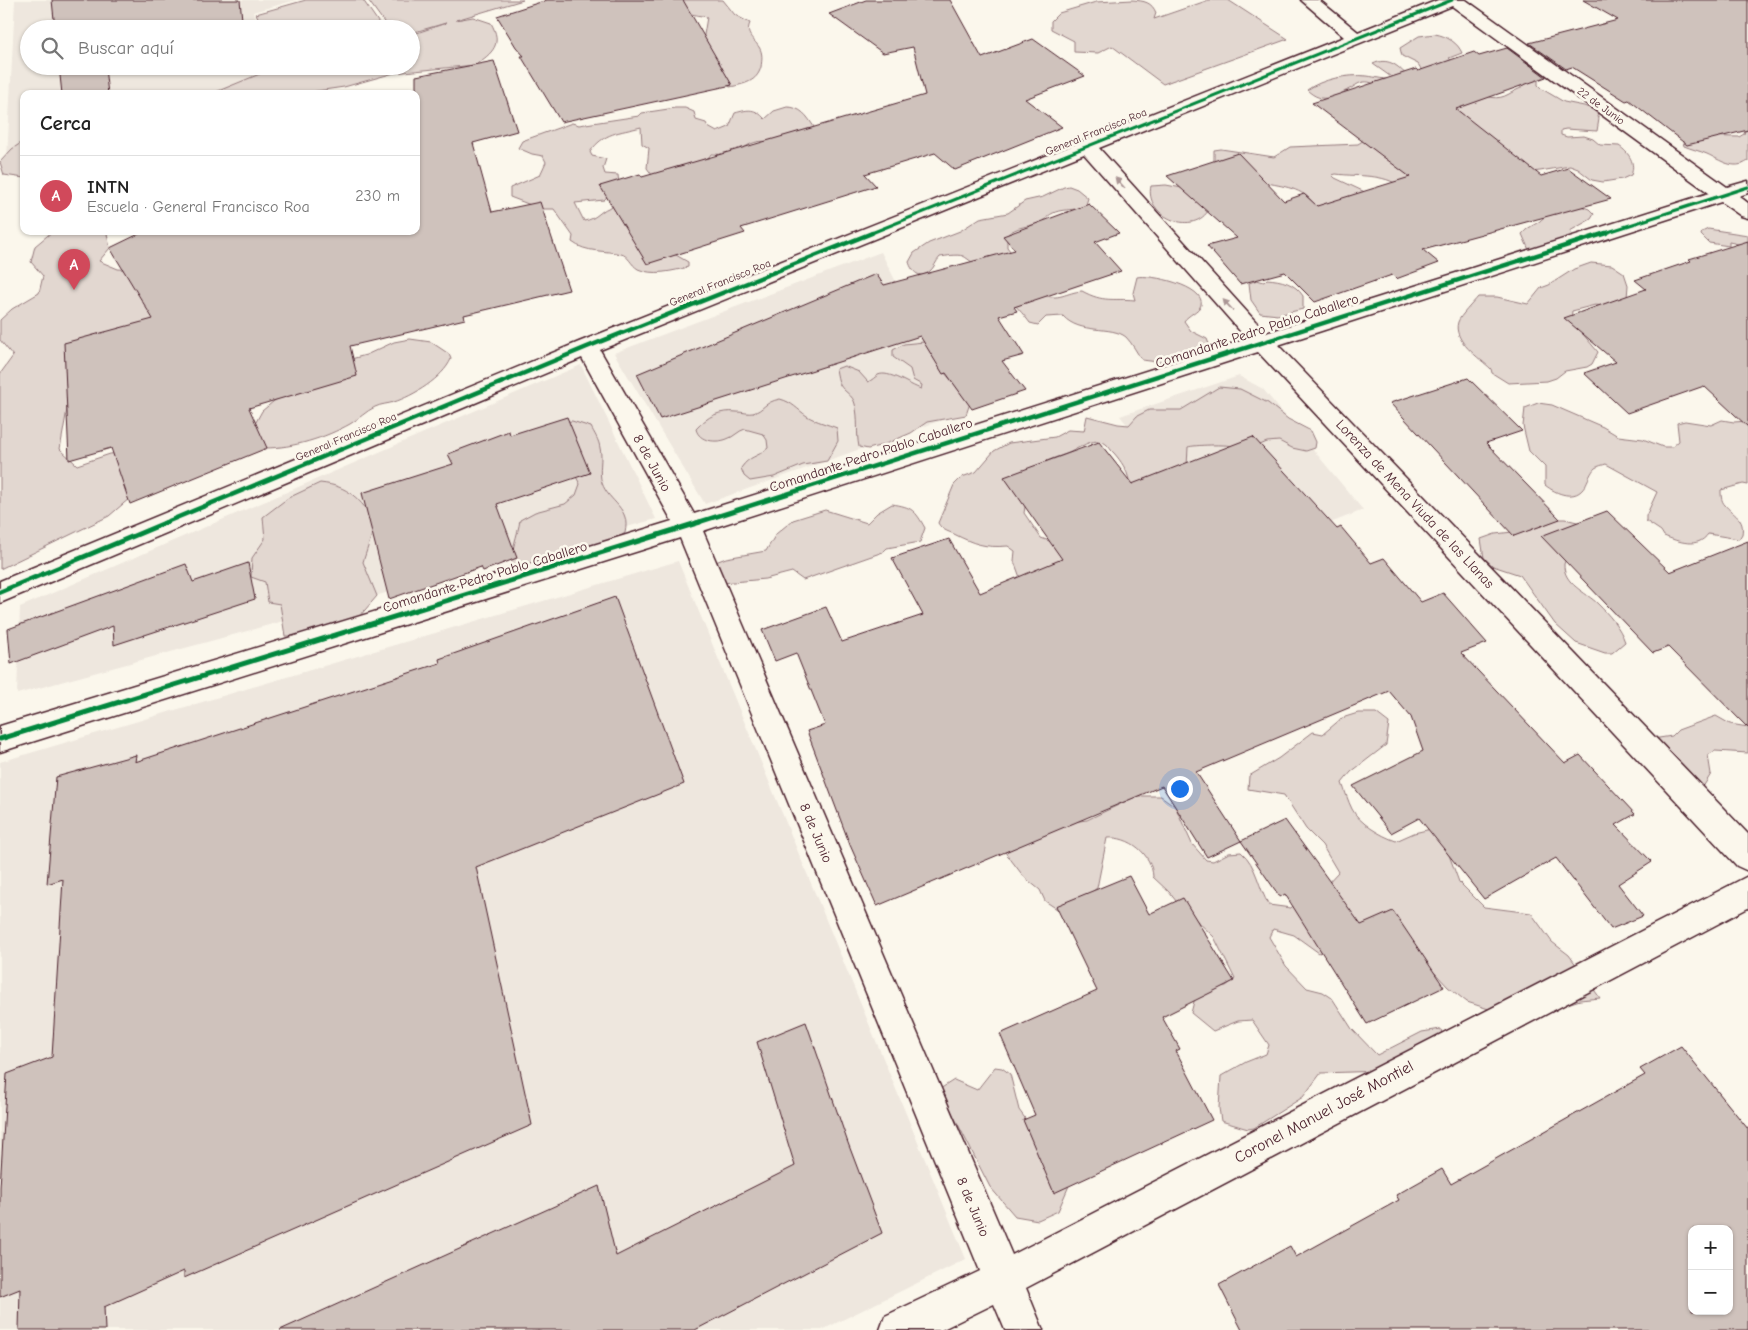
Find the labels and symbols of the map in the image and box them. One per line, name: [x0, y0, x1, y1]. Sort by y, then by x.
street label: 22 de Junio: [1575, 85, 1627, 128]
street label: General Francisco Roa: [1043, 106, 1149, 158]
one-way arrow: [1115, 177, 1126, 190]
pin: A: [58, 249, 90, 290]
street label: General Francisco Roa: [667, 257, 773, 309]
street label: Comandante Pedro Pablo Caballero: [1153, 290, 1361, 372]
one-way arrow: [1223, 298, 1234, 311]
street label: General Francisco Roa: [294, 410, 398, 464]
street label: Comandante Pedro Pablo Caballero: [767, 414, 975, 496]
street label: Lorenza de Mena Viuda de las Llanas: [1332, 416, 1498, 592]
street label: 8 de Junio: [629, 431, 675, 495]
street label: Comandante Pedro Pablo Caballero: [381, 538, 589, 616]
your location: [1167, 776, 1193, 802]
street label: 8 de Junio: [796, 801, 836, 865]
street label: Coronel Manuel José Montiel: [1231, 1057, 1417, 1167]
street label: 8 de Junio: [953, 1175, 993, 1239]

